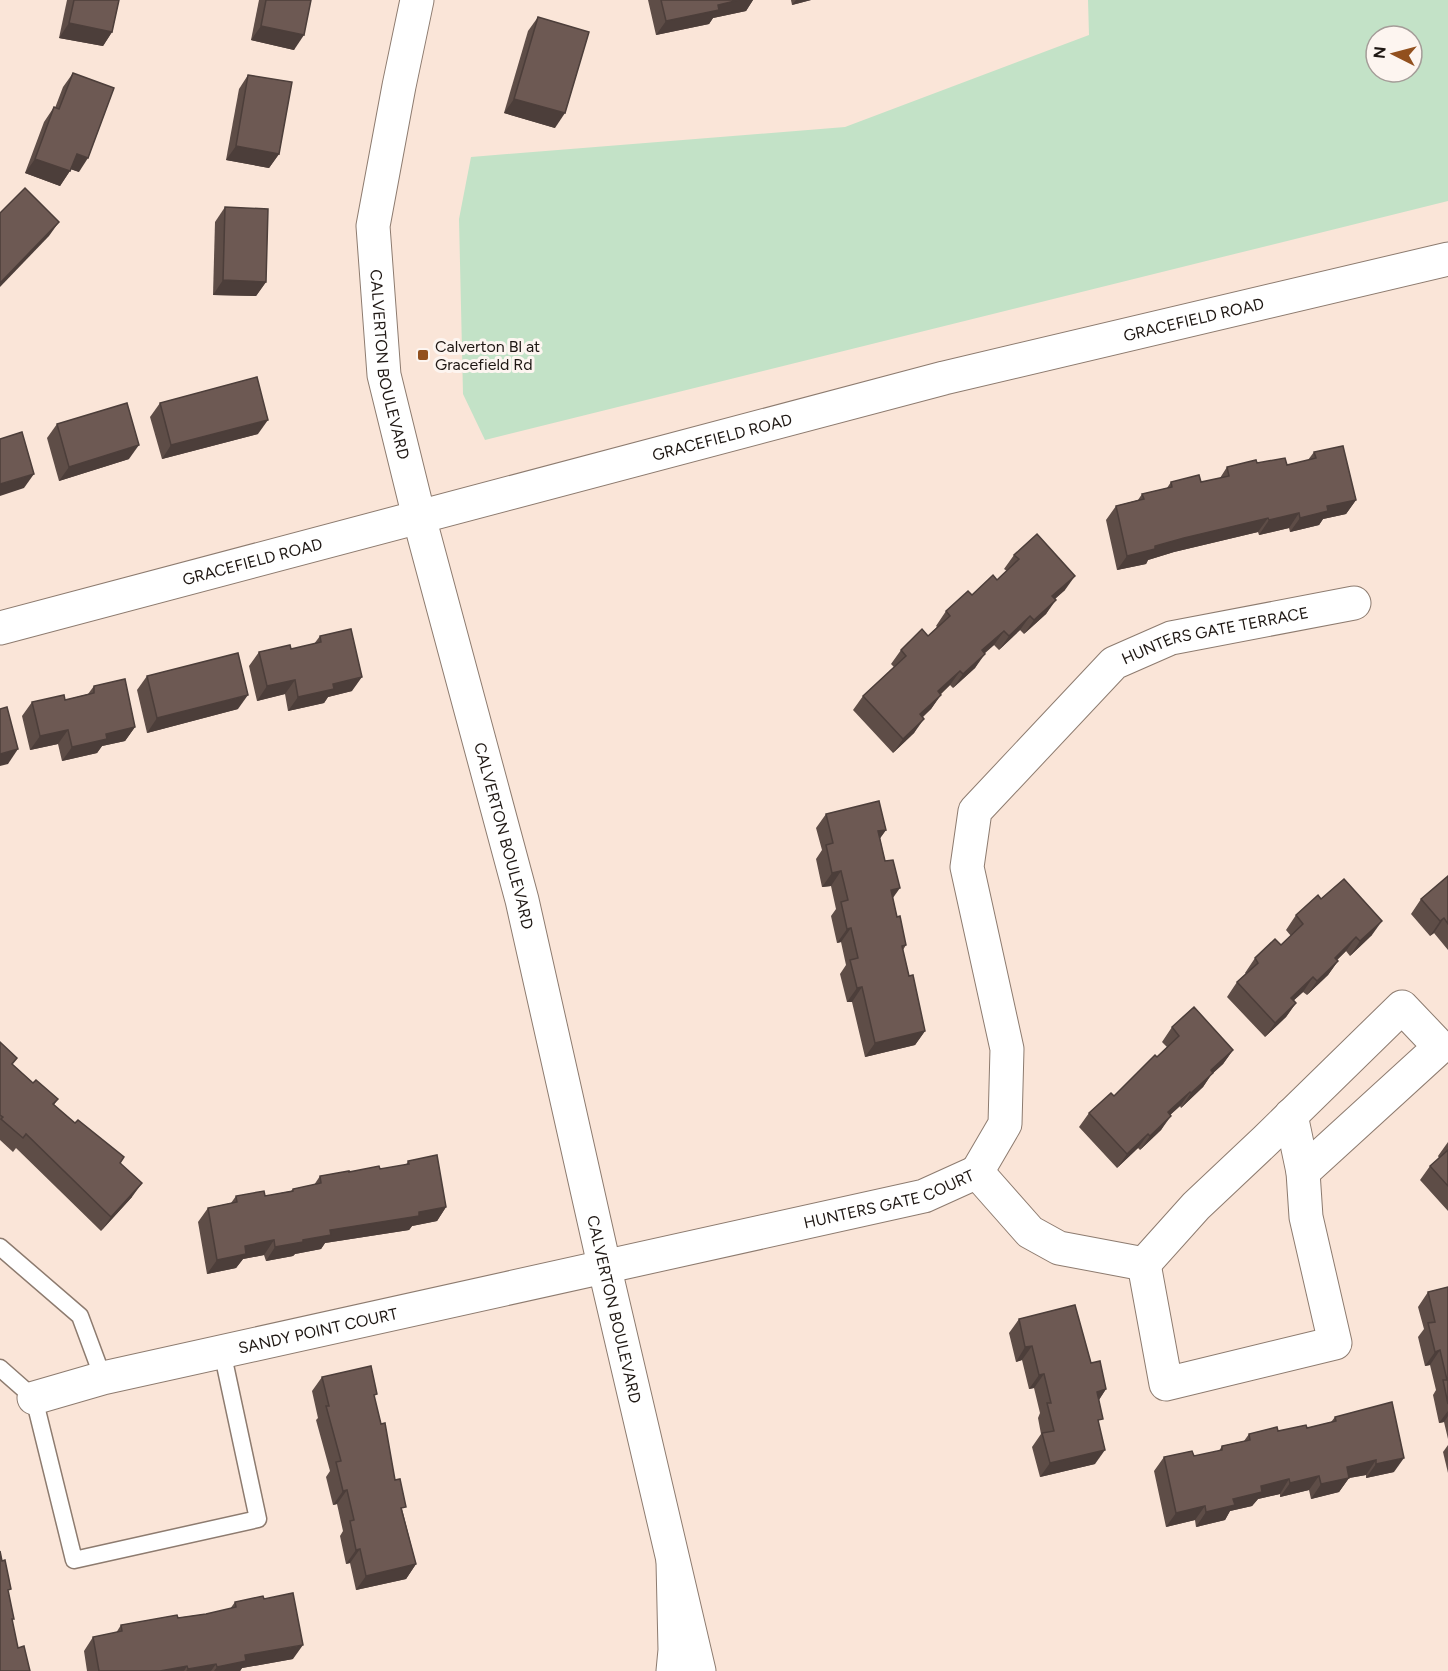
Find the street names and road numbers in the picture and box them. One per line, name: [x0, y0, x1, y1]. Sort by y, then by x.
street label: CALVERTON BOULEVARD: [367, 269, 414, 461]
street label: GRACEFIELD ROAD: [1121, 293, 1266, 345]
street label: GRACEFIELD ROAD: [650, 409, 794, 464]
street label: GRACEFIELD ROAD: [180, 534, 324, 589]
street label: HUNTERS GATE TERRACE: [1118, 602, 1310, 668]
street label: CALVERTON BOULEVARD: [471, 740, 538, 931]
street label: HUNTERS GATE COURT: [802, 1165, 977, 1232]
street label: CALVERTON BOULEVARD: [584, 1213, 646, 1405]
street label: SANDY POINT COURT: [236, 1303, 400, 1357]

